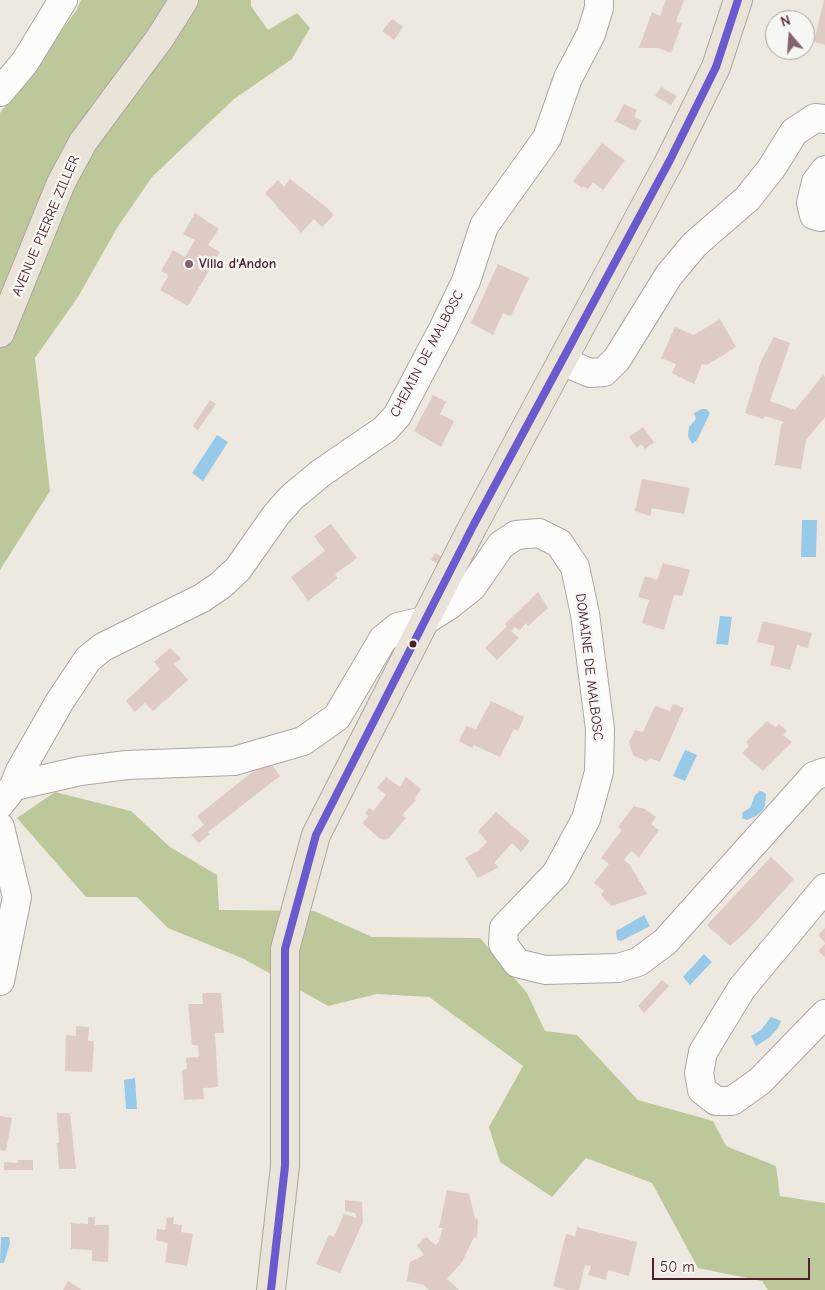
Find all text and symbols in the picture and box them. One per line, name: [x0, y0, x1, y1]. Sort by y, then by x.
north arrow: [765, 10, 815, 60]
text: N: [779, 12, 792, 31]
street label: AVENUE PIERRE ZILLER: [9, 153, 83, 299]
place label: Villa d'Andon: [199, 256, 276, 272]
marker: Villa d'Andon: [183, 258, 195, 270]
street label: CHEMIN DE MALBOSC: [386, 288, 468, 420]
street label: DOMAINE DE MALBOSC: [572, 592, 606, 742]
unlabelled marker: [408, 639, 418, 649]
scale bar: [655, 1248, 812, 1280]
text: 50 m: [660, 1258, 695, 1276]

